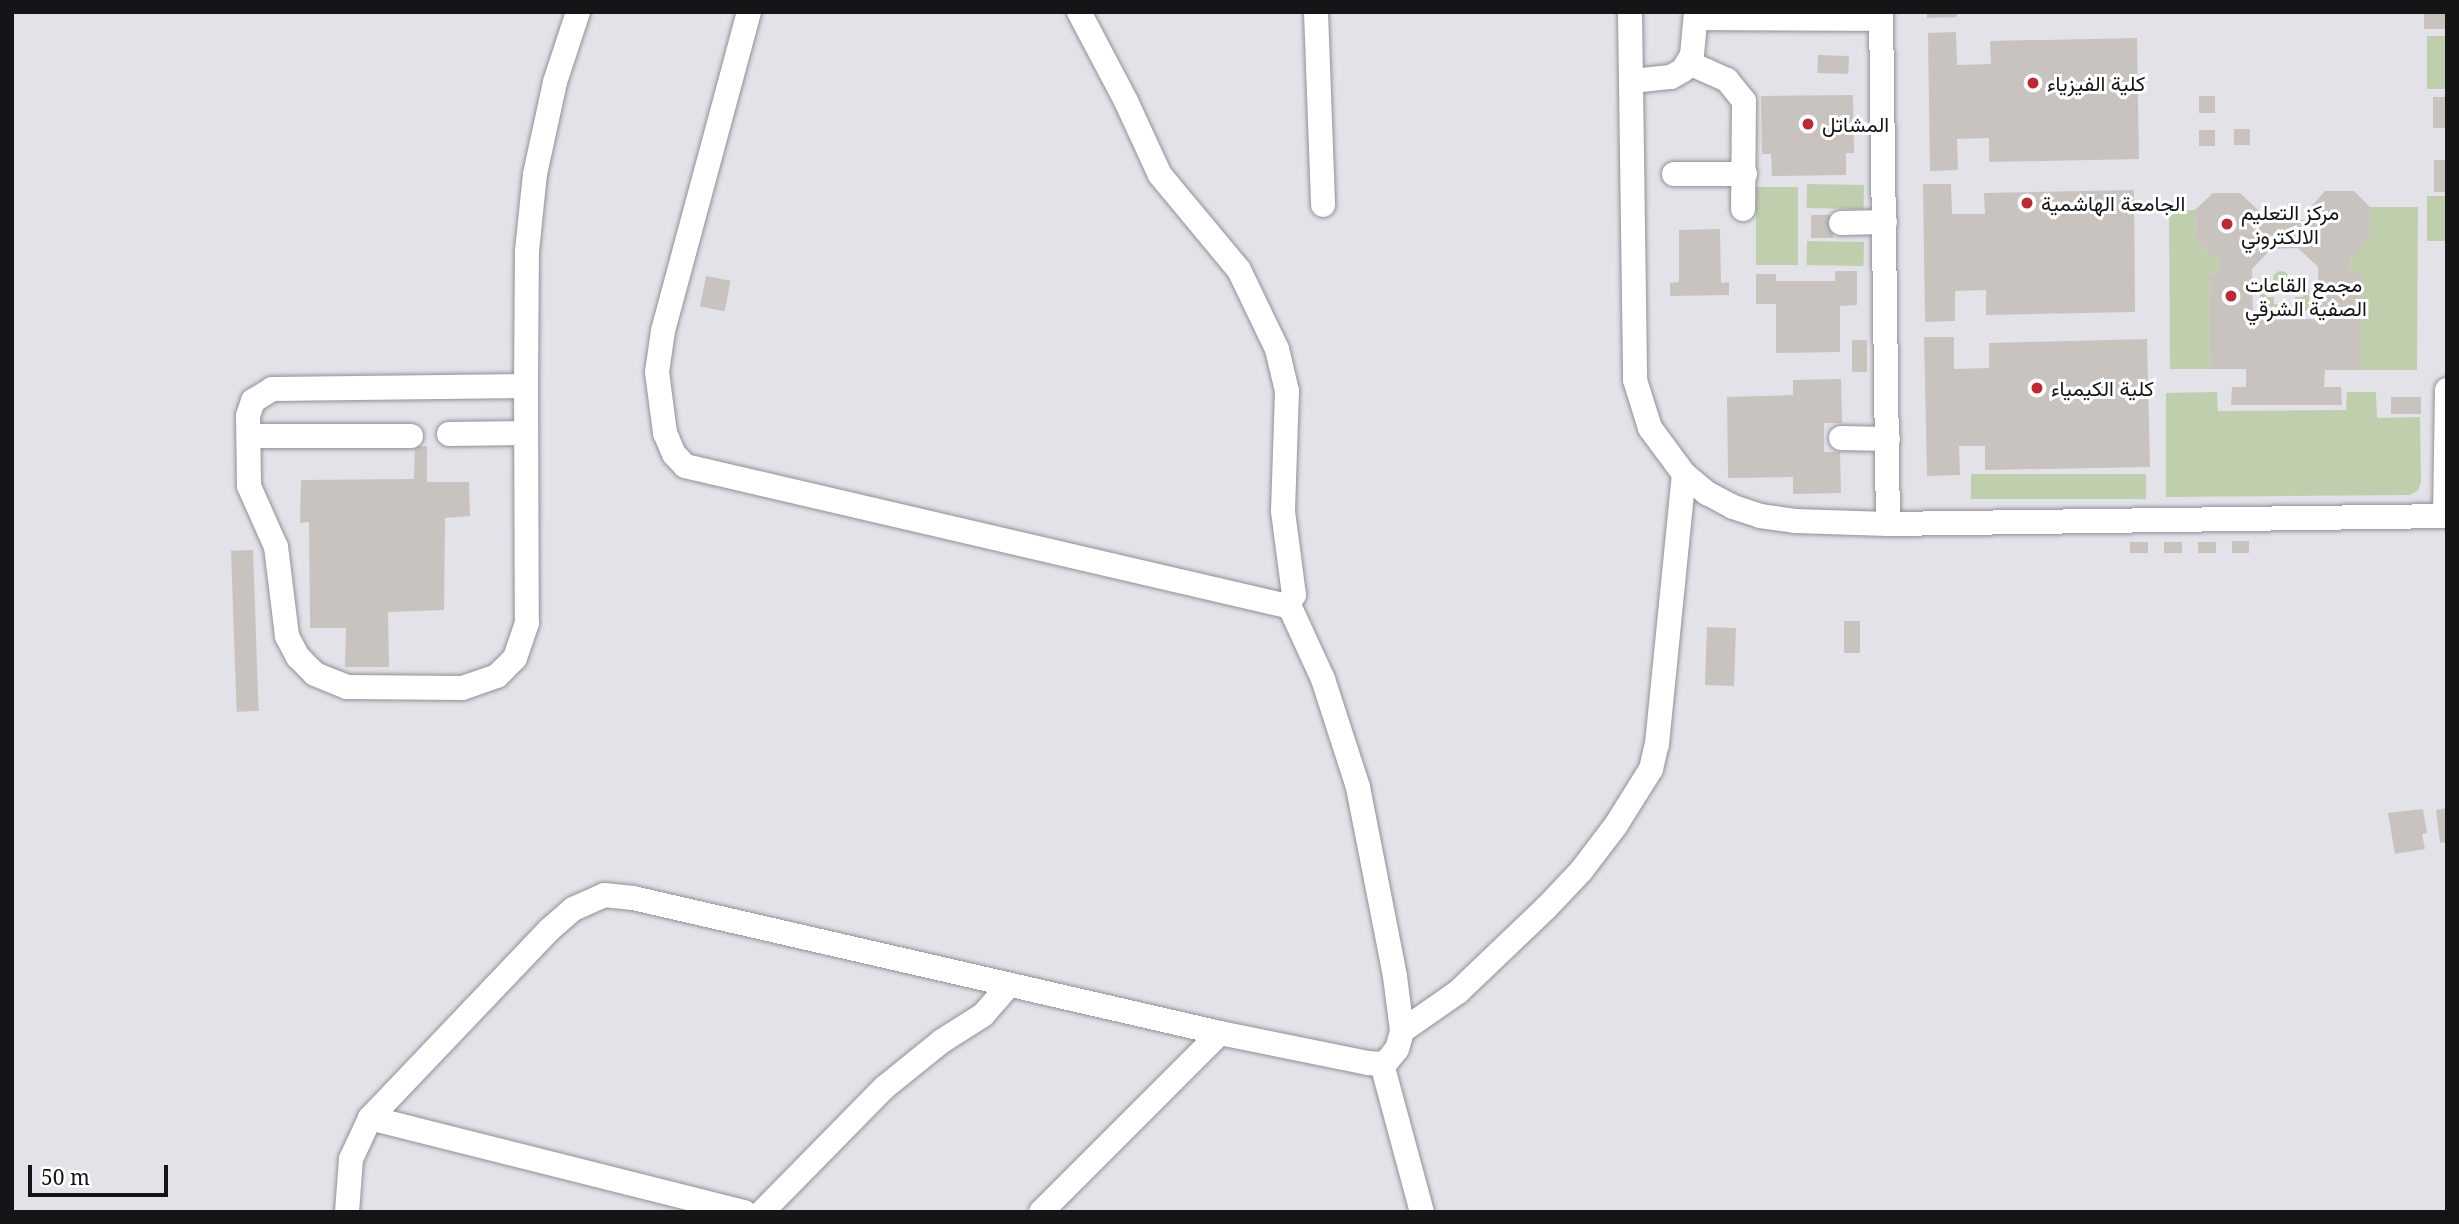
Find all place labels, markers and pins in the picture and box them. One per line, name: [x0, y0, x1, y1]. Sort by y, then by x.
place label: كلية الفيزياء: [2047, 70, 2145, 96]
marker: كلية الفيزياء: [2025, 75, 2041, 91]
place label: المشاتل: [1822, 111, 1889, 137]
marker: المشاتل: [1800, 116, 1816, 132]
place label: الجامعة الهاشمية: [2041, 190, 2185, 216]
marker: الجامعة الهاشمية: [2019, 195, 2035, 211]
place label: مركز التعليم الالكتروني: [2241, 199, 2339, 249]
marker: مركز التعليم الالكتروني: [2219, 216, 2235, 232]
place label: مجمع القاعات الصفية الشرقي: [2245, 271, 2367, 321]
marker: مجمع القاعات الصفية الشرقي: [2223, 288, 2239, 304]
place label: كلية الكيمياء: [2051, 375, 2154, 401]
marker: كلية الكيمياء: [2029, 380, 2045, 396]

